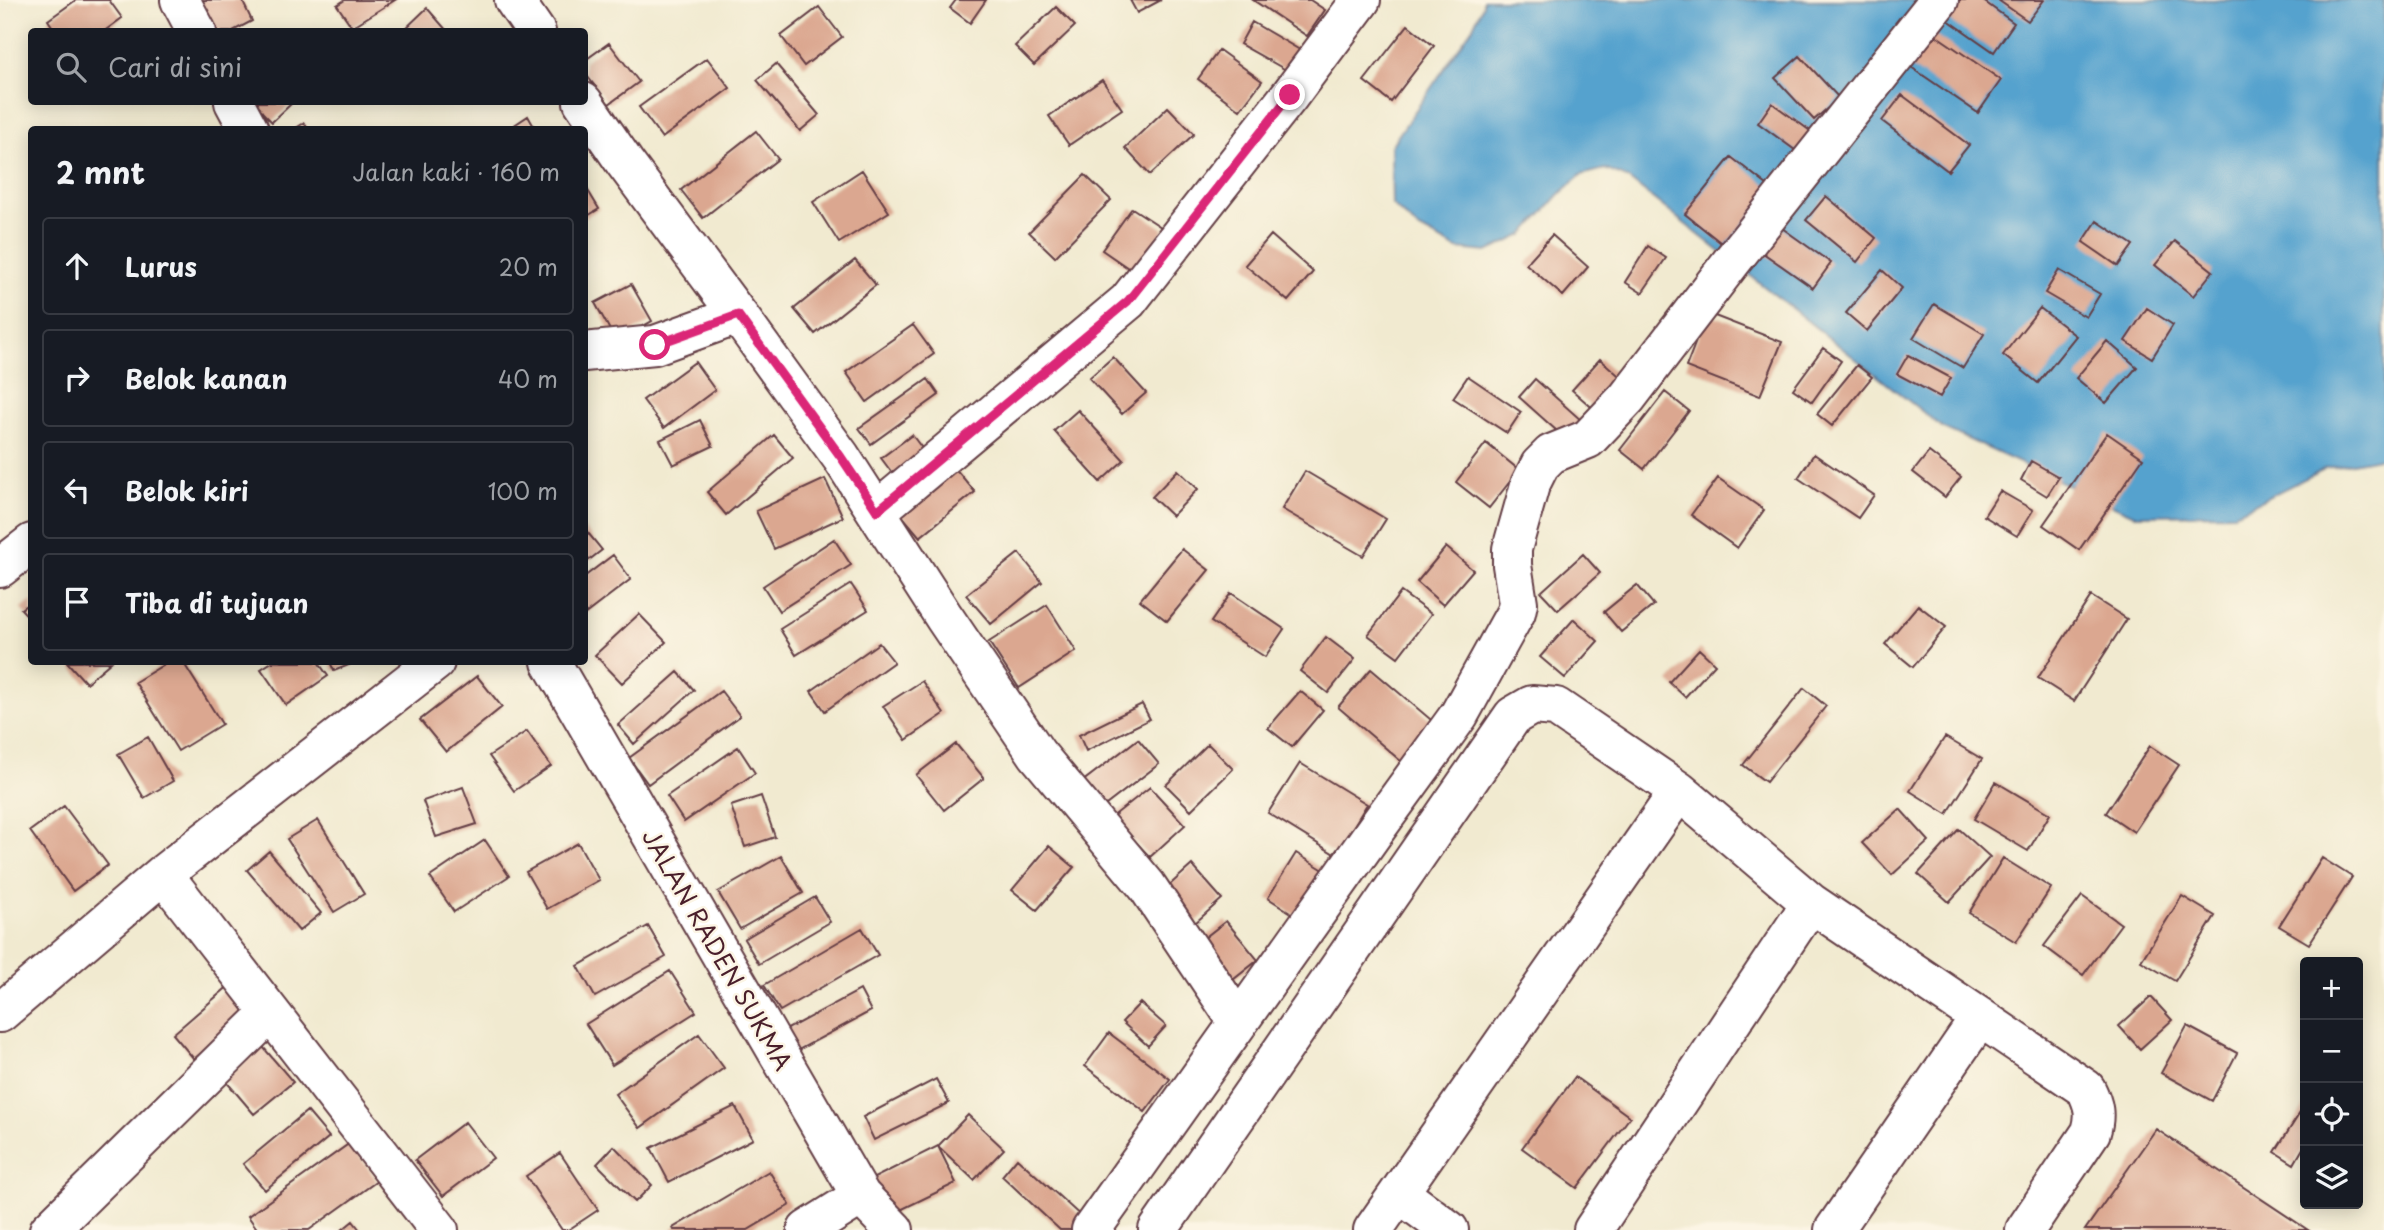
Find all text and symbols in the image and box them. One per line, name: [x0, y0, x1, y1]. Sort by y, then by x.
search box: [28, 28, 588, 105]
text: Cari di sini: [108, 47, 242, 86]
icon: search: [52, 48, 90, 86]
route end: [1274, 79, 1305, 110]
text: 2 mnt: [56, 149, 145, 194]
text: Jalan kaki · 160 m: [352, 154, 560, 189]
icon: ahead: [58, 247, 96, 285]
text: Lurus: [125, 247, 197, 286]
text: 20 m: [499, 249, 558, 284]
route start: [639, 329, 670, 360]
icon: right: [58, 359, 96, 397]
text: Belok kanan: [125, 359, 287, 398]
text: 40 m: [498, 361, 558, 396]
icon: left: [58, 471, 96, 509]
text: Belok kiri: [125, 471, 248, 510]
text: 100 m: [488, 473, 558, 508]
icon: arrive: [58, 583, 96, 621]
text: Tiba di tujuan: [125, 583, 309, 622]
street label: JALAN RADEN SUKMA: [634, 821, 802, 1077]
map controls: [2300, 957, 2363, 1209]
button: +: [2300, 957, 2363, 1020]
button: −: [2300, 1020, 2363, 1083]
button: locate: [2300, 1083, 2363, 1146]
button: layers: [2300, 1146, 2363, 1209]

